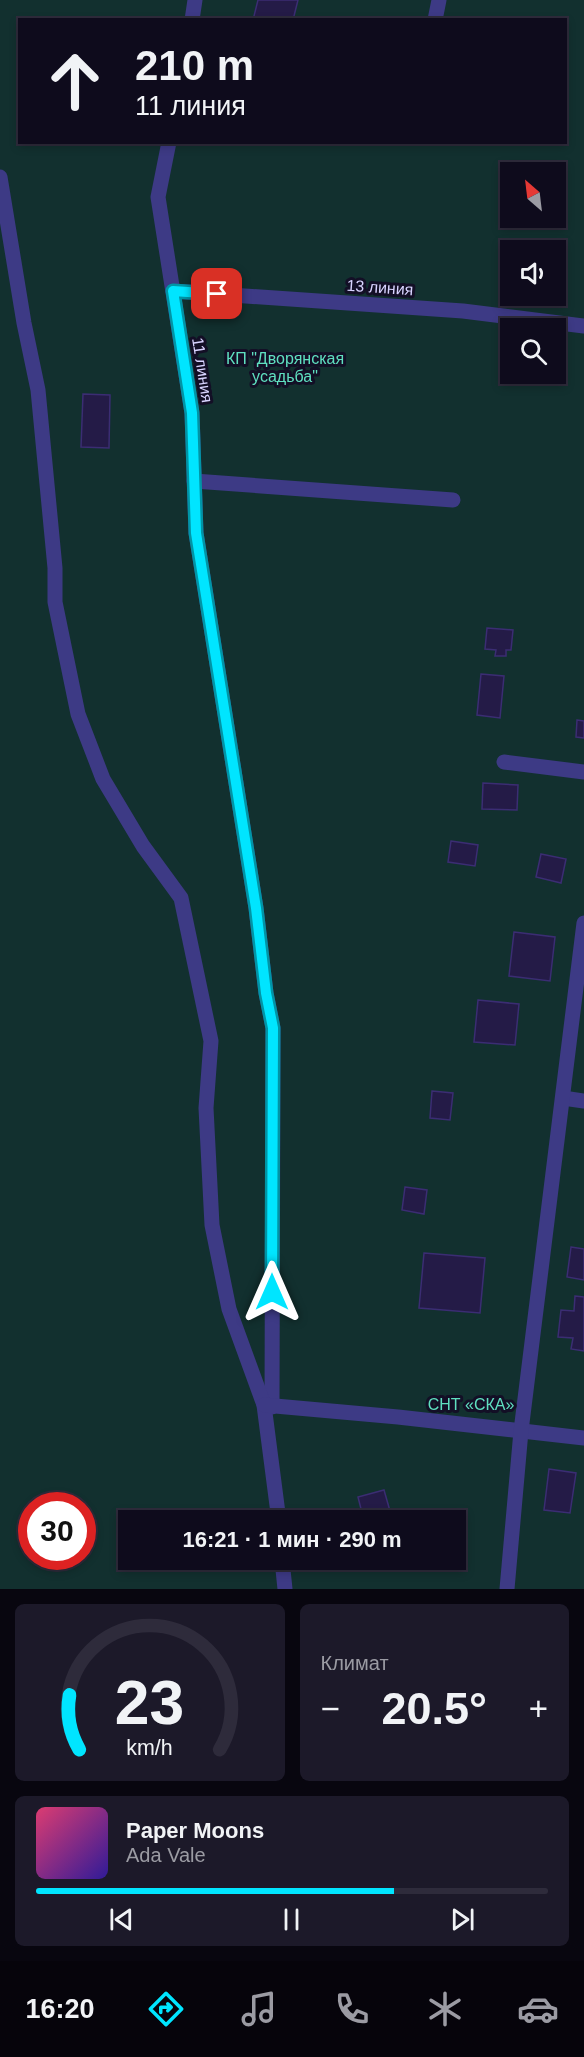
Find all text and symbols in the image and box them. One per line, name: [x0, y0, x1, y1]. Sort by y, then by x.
icon: ahead: [36, 42, 114, 120]
text: 210 m: [135, 42, 254, 89]
text: 11 линия: [135, 91, 246, 121]
north arrow: [500, 162, 566, 228]
map controls: [500, 162, 566, 384]
button: sound: [500, 240, 566, 306]
pin: [191, 268, 242, 319]
icon: arrive: [200, 277, 233, 310]
street label: 13 линия: [346, 277, 414, 298]
button: search: [500, 318, 566, 384]
street label: 11 линия: [189, 336, 216, 404]
park label: КП "Дворянская усадьба": [226, 350, 344, 385]
position arrow: [240, 1260, 304, 1324]
park label: СНТ «СКА»: [428, 1396, 514, 1413]
speed limit sign: 30: [18, 1492, 96, 1570]
text: 16:21 · 1 мин · 290 m: [182, 1527, 402, 1552]
text: Климат: [321, 1652, 389, 1674]
text: 23: [115, 1668, 184, 1737]
text: 20.5°: [381, 1683, 487, 1734]
text: −: [321, 1690, 340, 1727]
text: +: [529, 1690, 548, 1727]
text: km/h: [127, 1736, 173, 1760]
text: Paper Moons: [126, 1818, 264, 1843]
text: Ada Vale: [126, 1844, 206, 1866]
icon: previous: [105, 1903, 138, 1936]
icon: pause: [275, 1903, 308, 1936]
icon: next: [446, 1903, 479, 1936]
icon: directions: [145, 1988, 187, 2030]
icon: music: [238, 1988, 280, 2030]
icon: phone: [331, 1988, 373, 2030]
icon: climate: [424, 1988, 466, 2030]
icon: car: [517, 1988, 559, 2030]
text: 16:20: [25, 1994, 94, 2024]

